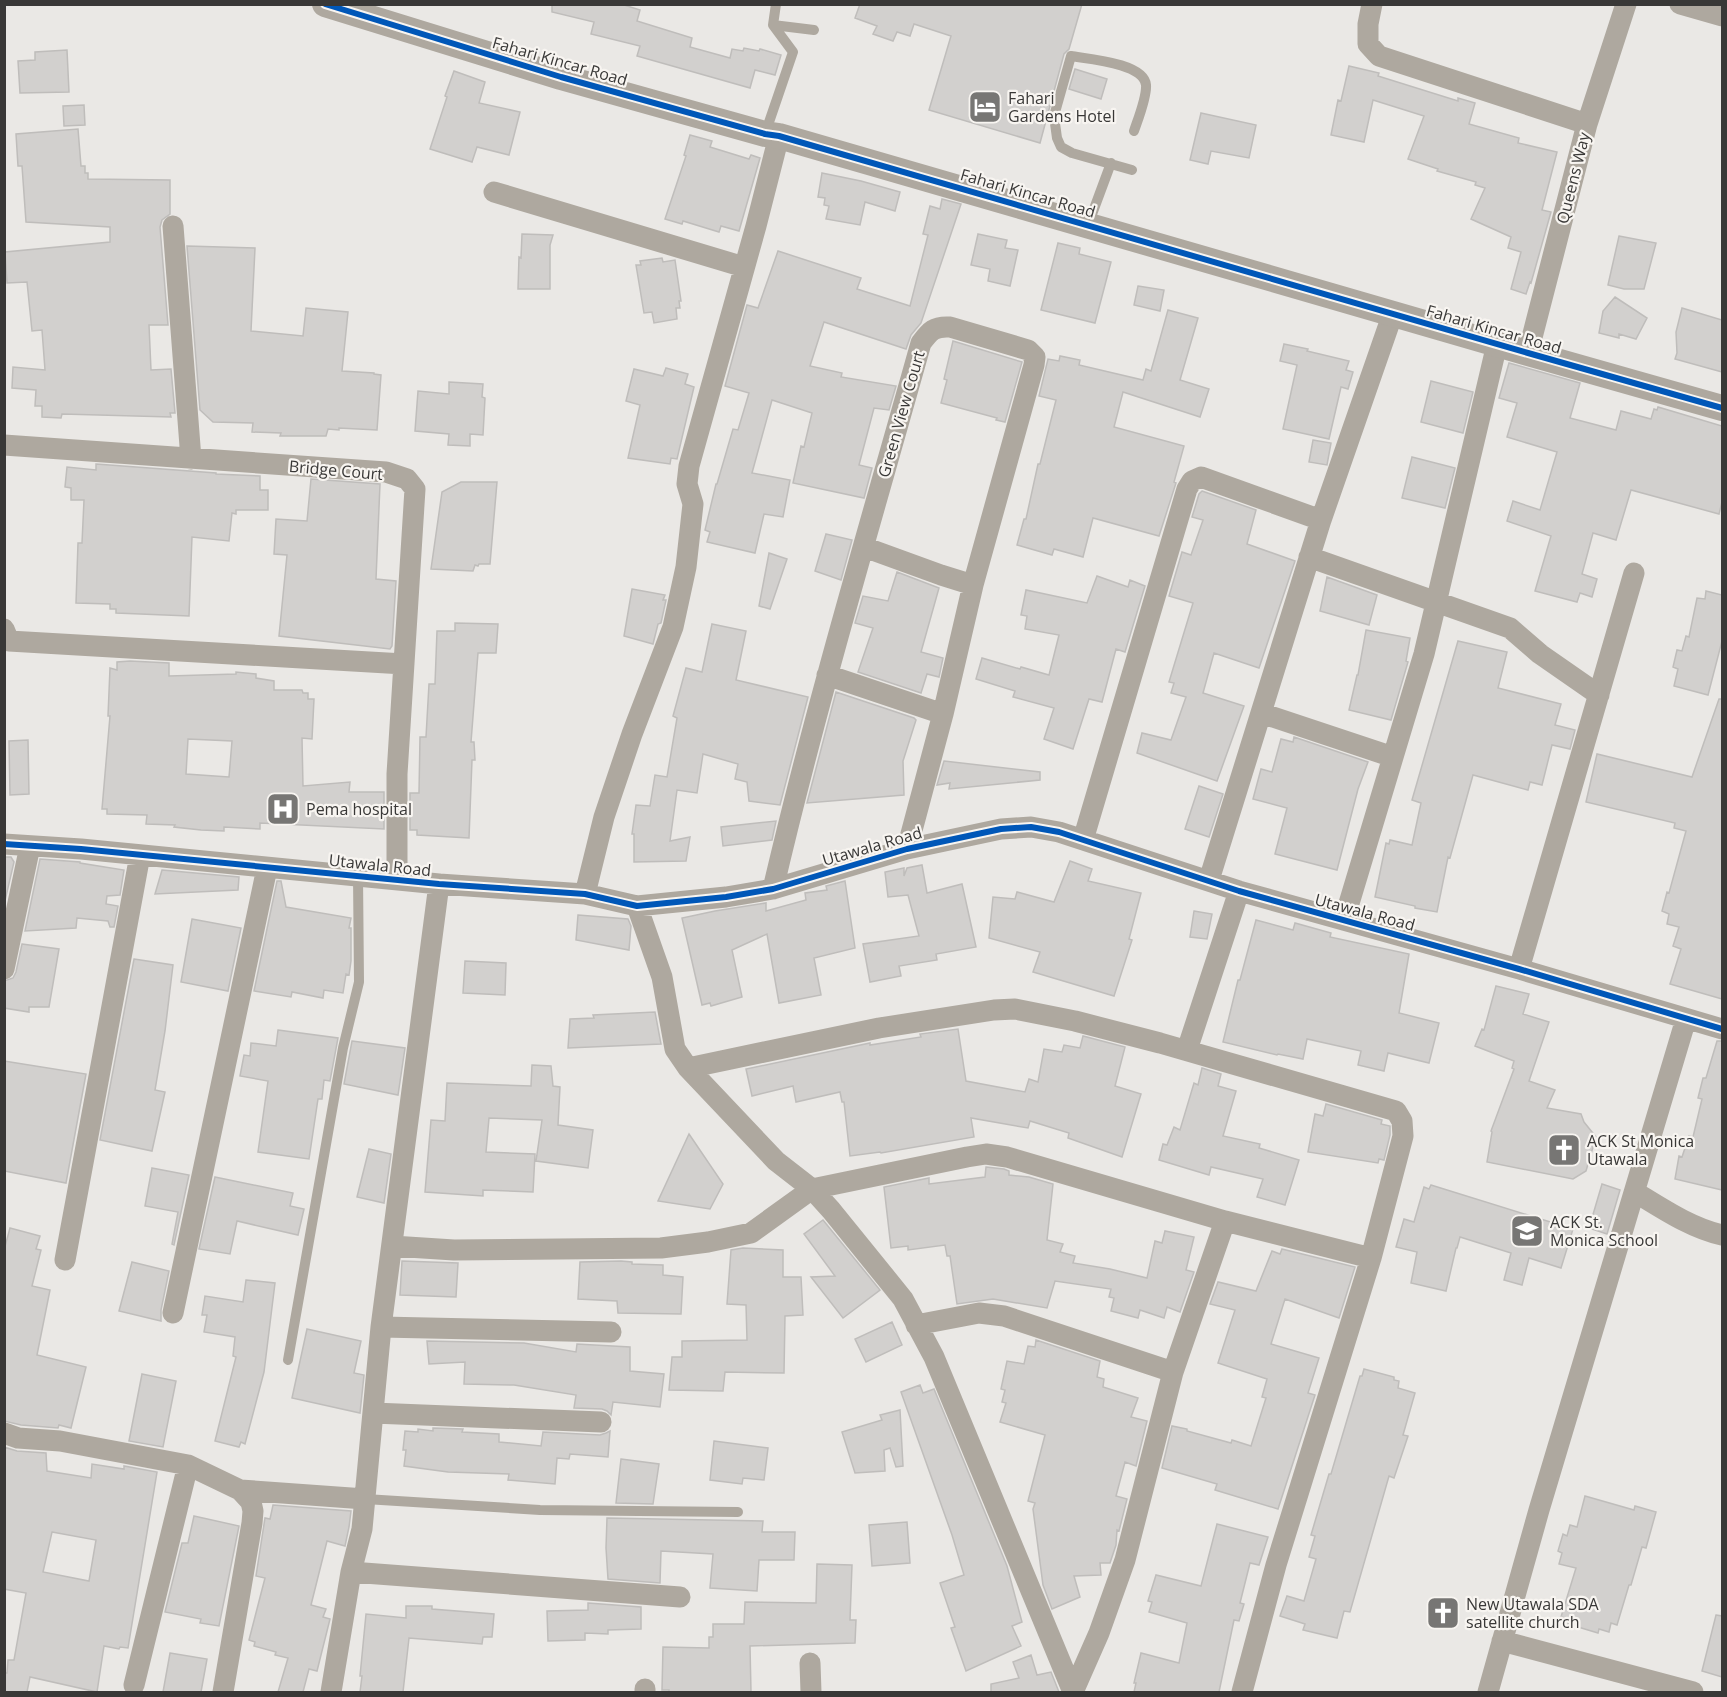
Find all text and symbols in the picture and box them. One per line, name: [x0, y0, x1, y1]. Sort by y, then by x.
street label: Fahari Kincar Road: [490, 31, 630, 91]
place label: Fahari Gardens Hotel: [1008, 87, 1116, 127]
hotel icon: Fahari Gardens Hotel: [967, 89, 1003, 125]
street label: Queens Way: [1551, 129, 1595, 226]
street label: Fahari Kincar Road: [958, 163, 1098, 223]
street label: Fahari Kincar Road: [1424, 299, 1564, 359]
street label: Green View Court: [872, 348, 930, 480]
street label: Bridge Court: [288, 455, 384, 485]
hospital icon: Pema hospital: [265, 791, 301, 827]
place label: Pema hospital: [306, 798, 412, 820]
street label: Utawala Road: [820, 821, 924, 871]
street label: Utawala Road: [328, 849, 432, 881]
street label: Utawala Road: [1312, 888, 1418, 936]
place label: ACK St Monica Utawala: [1587, 1130, 1694, 1170]
church icon: ACK St Monica Utawala: [1546, 1132, 1582, 1168]
place label: ACK St. Monica School: [1550, 1211, 1658, 1251]
school or university icon: ACK St. Monica School: [1509, 1213, 1545, 1249]
place label: New Utawala SDA satellite church: [1466, 1593, 1600, 1633]
church icon: New Utawala SDA satellite church: [1425, 1595, 1461, 1631]

